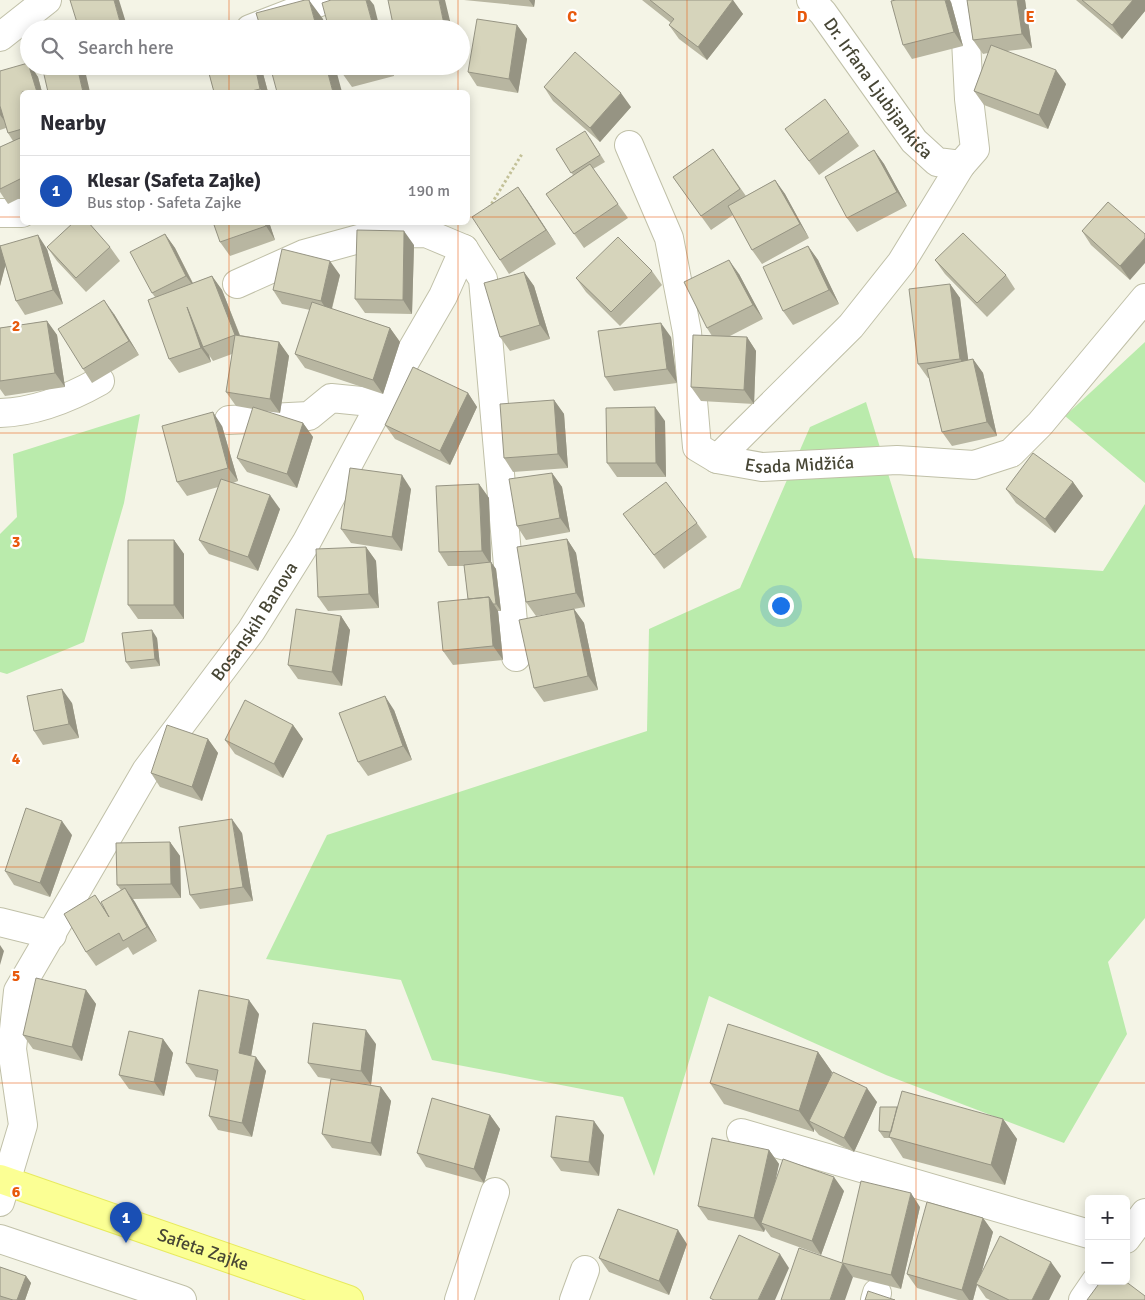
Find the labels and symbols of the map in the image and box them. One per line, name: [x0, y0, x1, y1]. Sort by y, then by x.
text: C: [567, 7, 577, 27]
text: D: [797, 7, 808, 27]
text: E: [1025, 7, 1035, 27]
street label: Dr. Irfana Ljubijankića: [819, 13, 937, 164]
text: 2: [12, 316, 20, 336]
street label: Esada Midžića: [743, 451, 855, 478]
text: 3: [12, 532, 20, 552]
street label: Bosanskih Banova: [207, 558, 302, 685]
your location: [768, 593, 794, 619]
text: 4: [12, 749, 21, 769]
text: 5: [12, 966, 20, 986]
text: 6: [12, 1182, 21, 1202]
pin: 1: [110, 1202, 142, 1243]
street label: Safeta Zajke: [155, 1223, 252, 1275]

